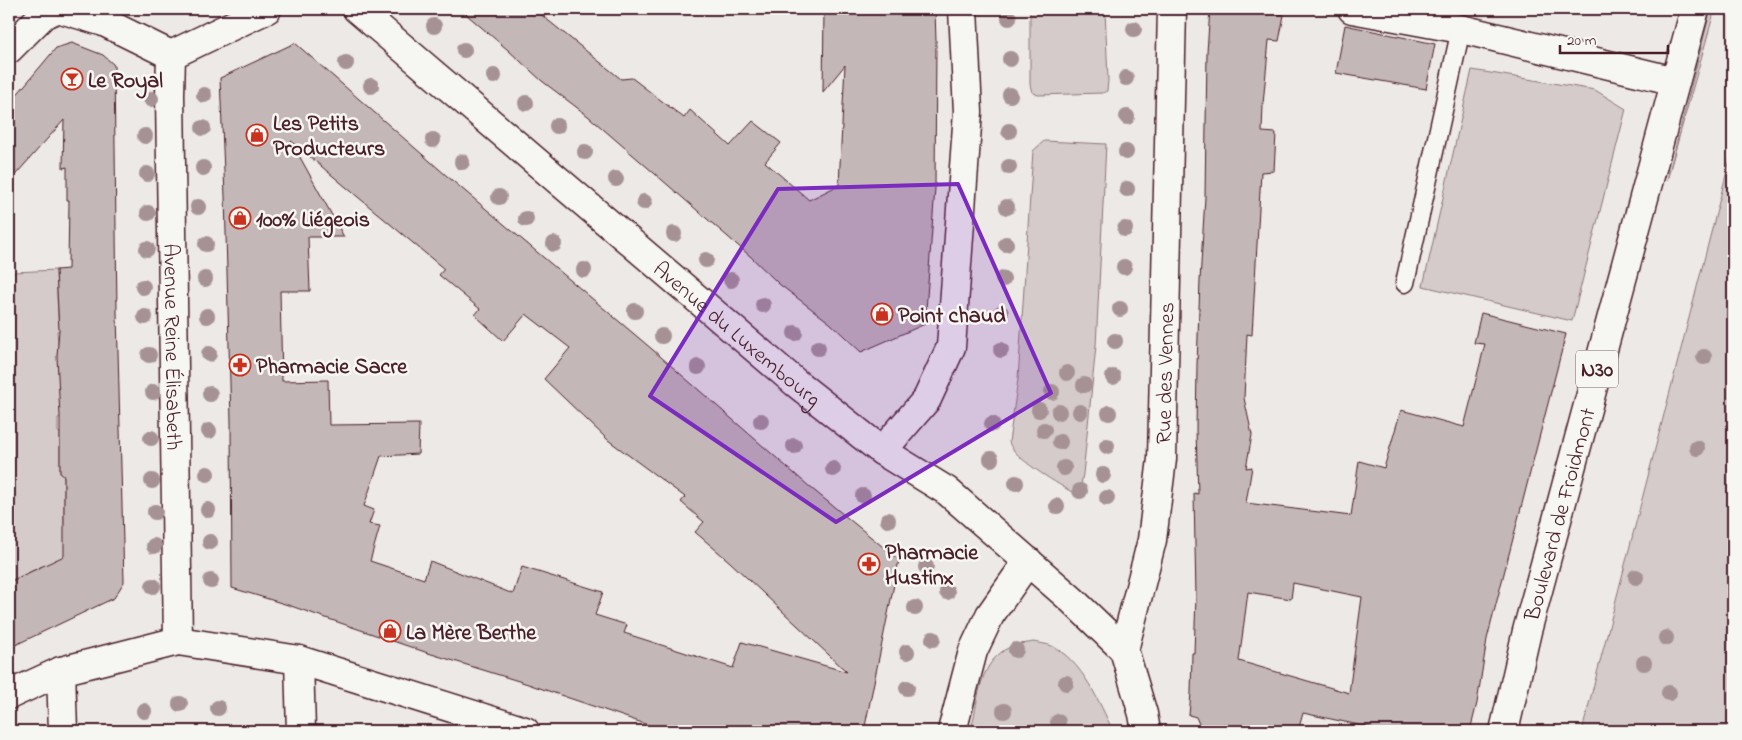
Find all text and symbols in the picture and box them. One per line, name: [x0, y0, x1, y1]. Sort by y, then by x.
scale bar: [1560, 22, 1667, 54]
text: 20 m: [1567, 30, 1597, 52]
place label: Le Royal: [88, 66, 163, 99]
bar icon: Le Royal: [60, 67, 84, 91]
place label: Les Petits Producteurs: [273, 109, 385, 166]
shop icon: Les Petits Producteurs: [245, 123, 269, 147]
place label: 100% Liégeois: [256, 205, 370, 238]
shop icon: 100% Liégeois: [228, 206, 252, 230]
street label: Avenue Reine Élisabeth: [153, 243, 188, 451]
street label: Avenue du Luxembourg: [645, 255, 827, 417]
place label: Point chaud: [898, 301, 1006, 333]
shop icon: Point chaud: [870, 302, 894, 326]
street label: Rue des Vennes: [1149, 302, 1184, 445]
road number: N30: [1576, 350, 1618, 388]
place label: Pharmacie Sacre: [256, 352, 408, 384]
pharmacy icon: Pharmacie Sacre: [228, 353, 252, 377]
street label: Boulevard de Froidmont: [1517, 404, 1606, 626]
place label: Pharmacie Hustinx: [885, 538, 979, 595]
pharmacy icon: Pharmacie Hustinx: [857, 552, 881, 576]
place label: La Mère Berthe: [406, 618, 537, 650]
shop icon: La Mère Berthe: [378, 619, 402, 643]

